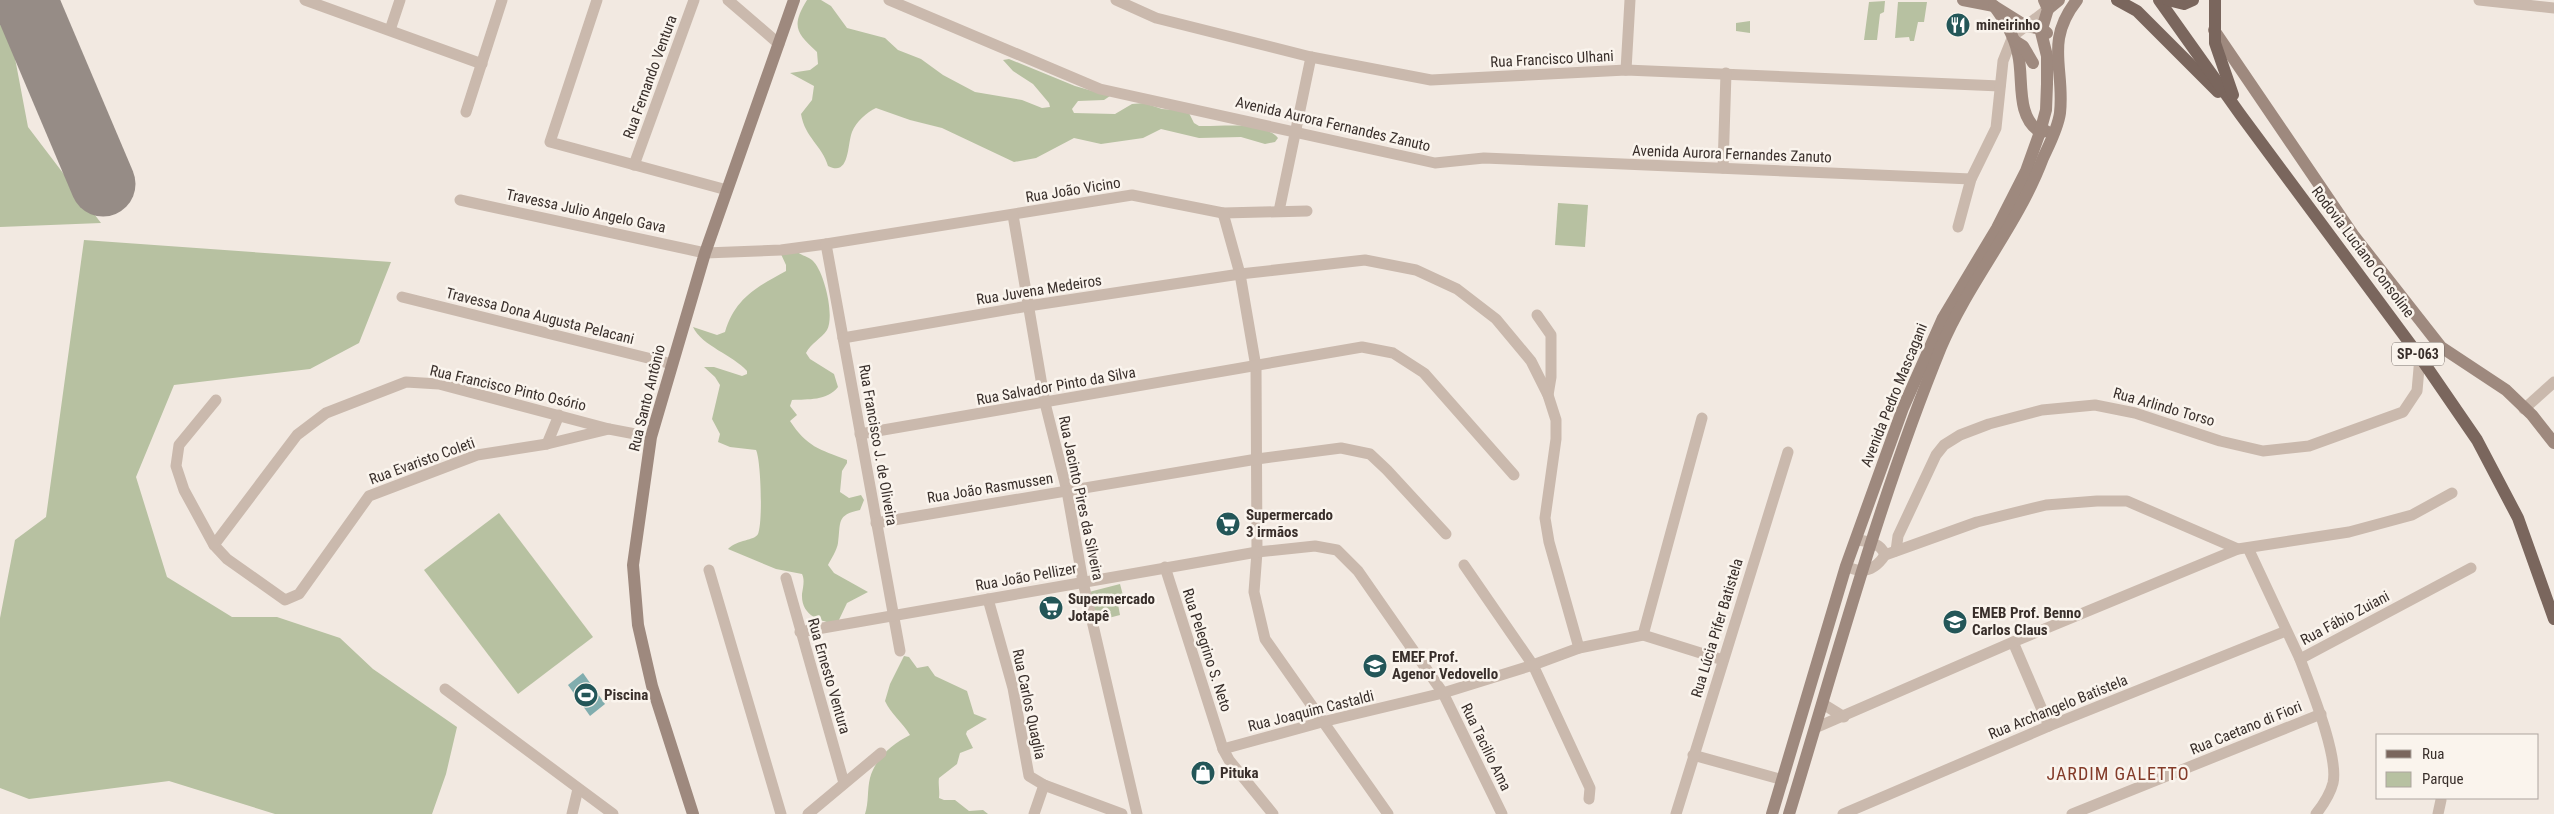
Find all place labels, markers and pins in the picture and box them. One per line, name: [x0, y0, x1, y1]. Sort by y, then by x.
restaurant icon: mineirinho: [1945, 12, 1971, 38]
place label: mineirinho: [1976, 16, 2040, 34]
place label: Supermercado 3 irmãos: [1246, 506, 1333, 541]
supermarket icon: Supermercado 3 irmãos: [1215, 511, 1241, 537]
place label: Supermercado Jotapê: [1068, 590, 1155, 625]
supermarket icon: Supermercado Jotapê: [1038, 595, 1064, 621]
place label: EMEB Prof. Benno Carlos Claus: [1972, 604, 2081, 639]
school or university icon: EMEB Prof. Benno Carlos Claus: [1942, 609, 1968, 635]
place label: EMEF Prof. Agenor Vedovello: [1392, 648, 1498, 683]
school or university icon: EMEF Prof. Agenor Vedovello: [1362, 653, 1388, 679]
sports icon: Piscina: [573, 682, 599, 708]
place label: Piscina: [604, 686, 648, 704]
shop icon: Pituka: [1190, 760, 1216, 786]
place label: Pituka: [1220, 764, 1259, 782]

